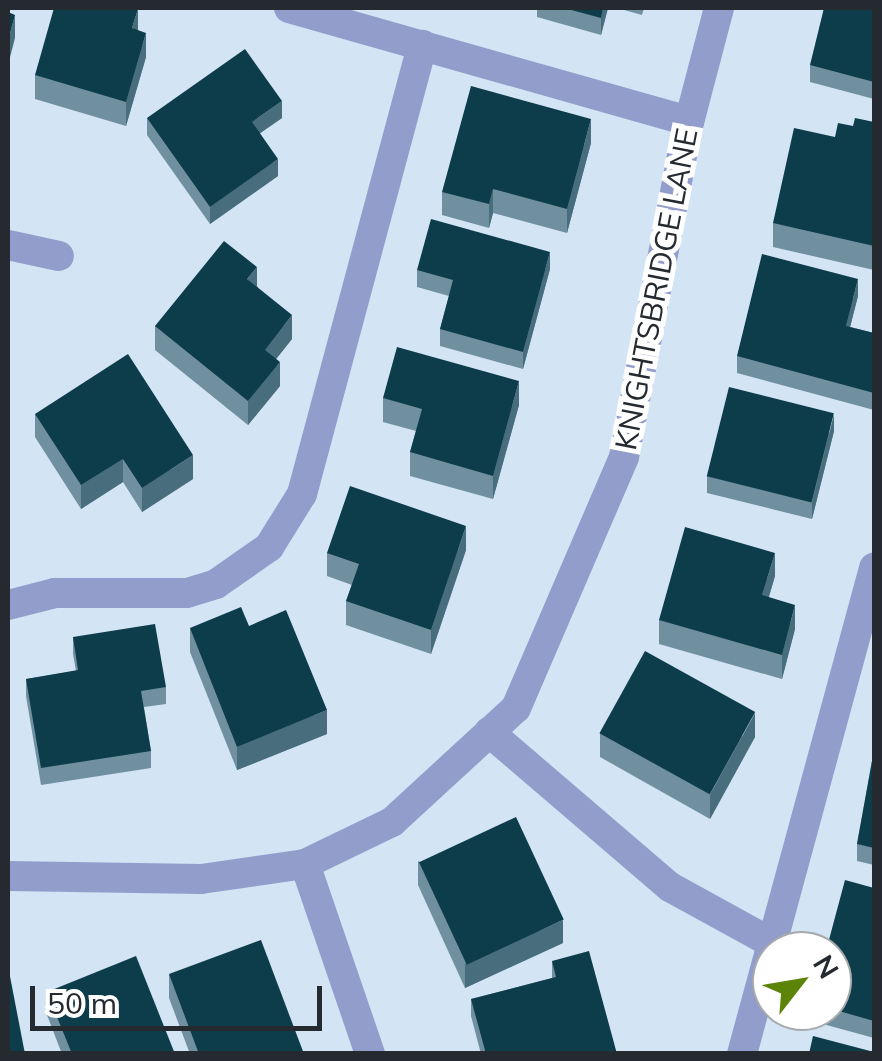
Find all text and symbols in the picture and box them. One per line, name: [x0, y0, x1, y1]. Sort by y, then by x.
street label: KNIGHTSBRIDGE LANE: [607, 125, 705, 453]
north arrow: [752, 931, 852, 1031]
text: N: [806, 948, 847, 984]
scale bar: [35, 966, 328, 1028]
text: 50 m: [47, 984, 117, 1022]

